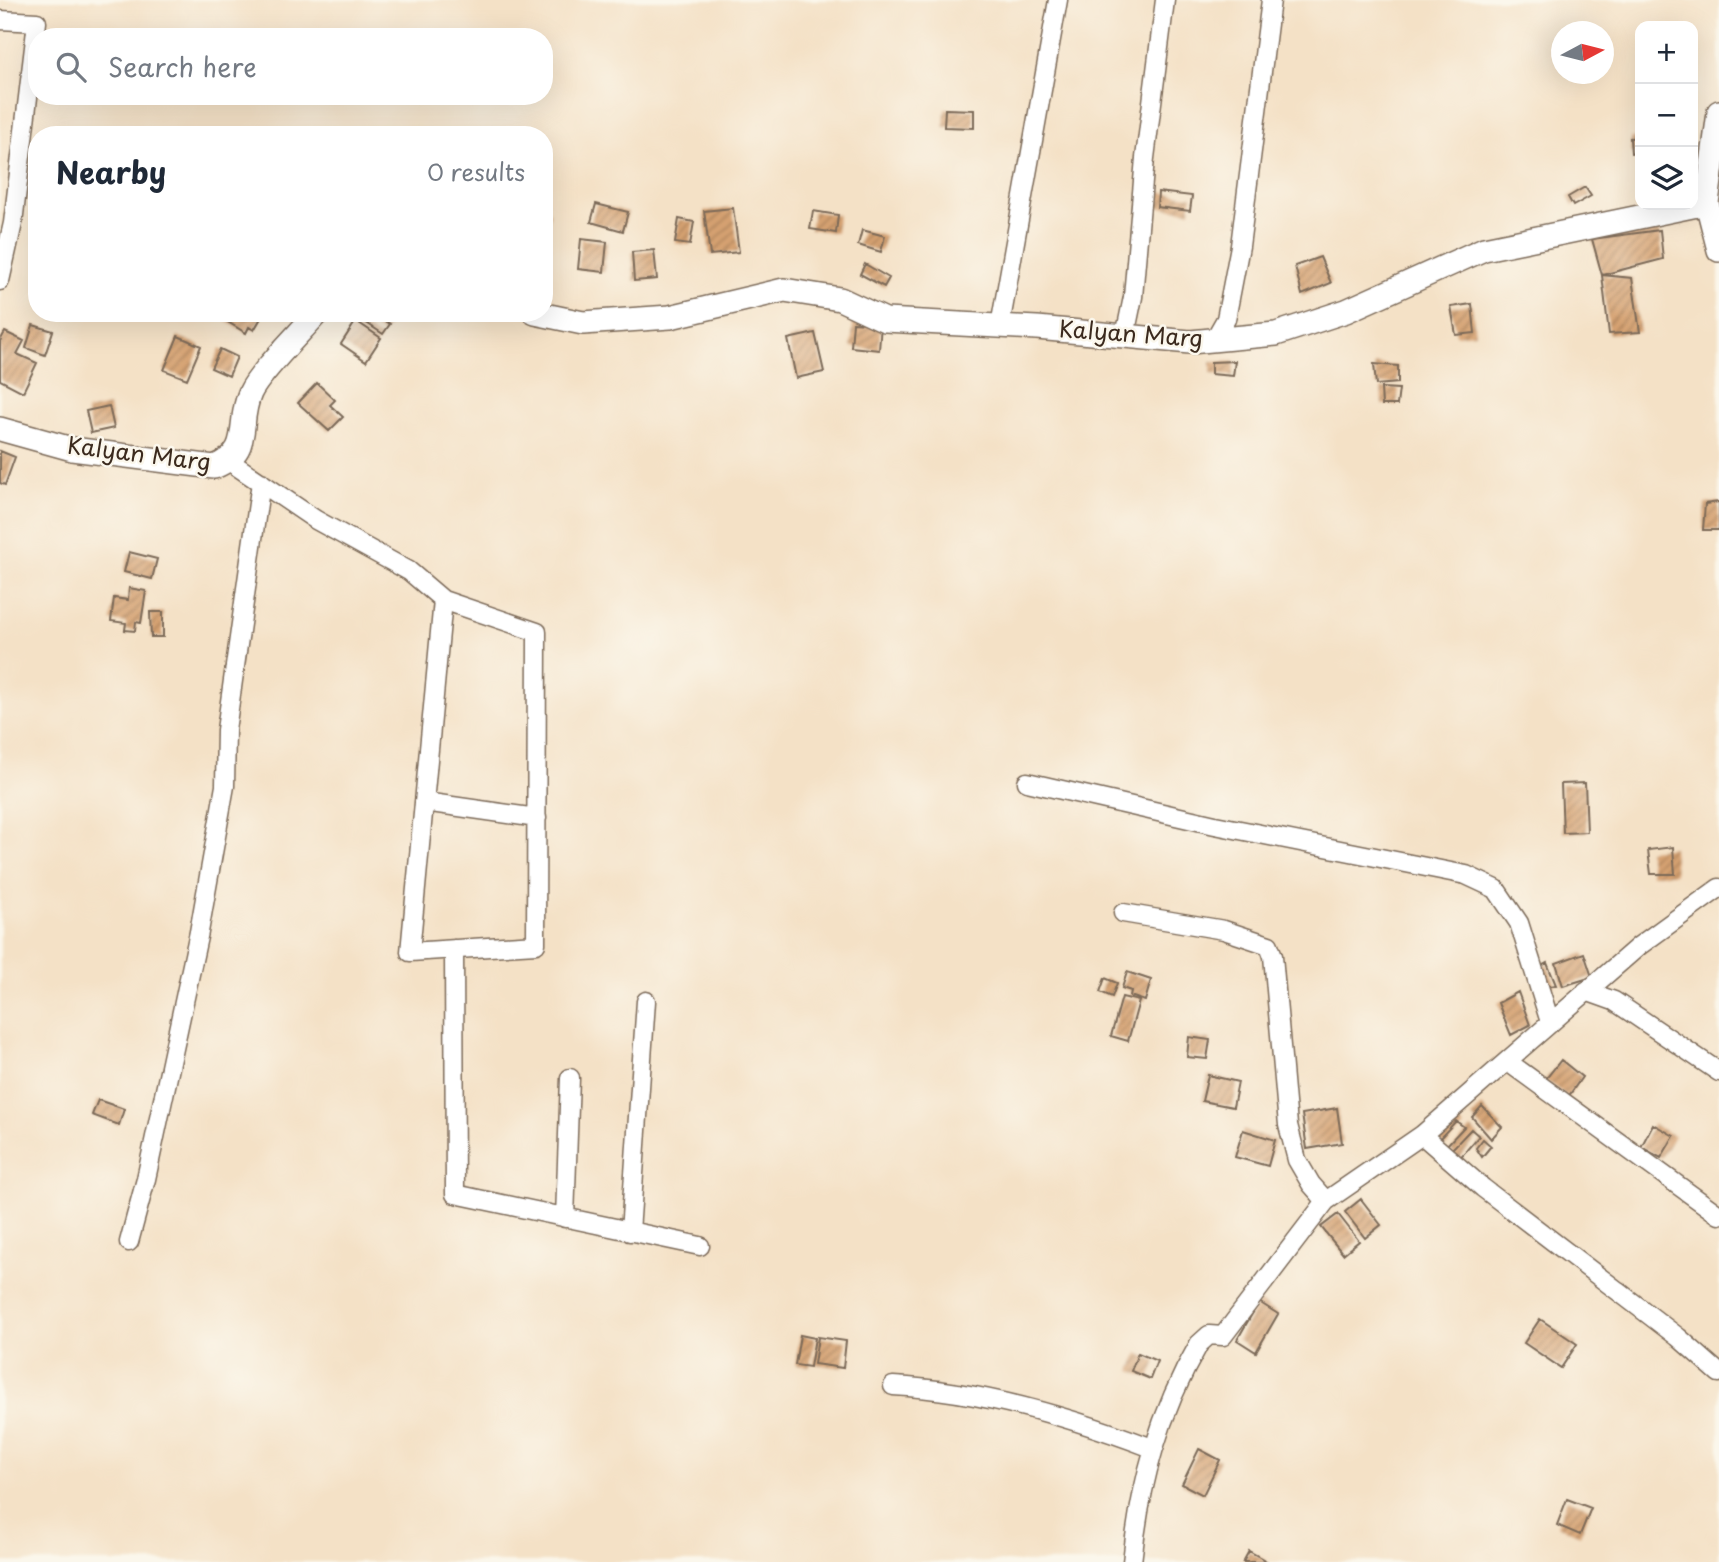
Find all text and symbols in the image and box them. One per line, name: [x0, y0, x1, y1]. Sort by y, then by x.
north arrow: [1551, 21, 1614, 84]
map controls: [1635, 21, 1698, 210]
button: +: [1635, 21, 1698, 84]
search box: [28, 28, 553, 105]
text: Search here: [108, 47, 257, 86]
icon: search: [52, 48, 90, 86]
button: −: [1635, 84, 1698, 147]
button: layers: [1635, 147, 1698, 210]
text: Nearby: [56, 149, 166, 194]
text: 0 results: [427, 154, 525, 189]
street label: Kalyan Marg: [1058, 310, 1204, 355]
street label: Kalyan Marg: [66, 426, 213, 479]

